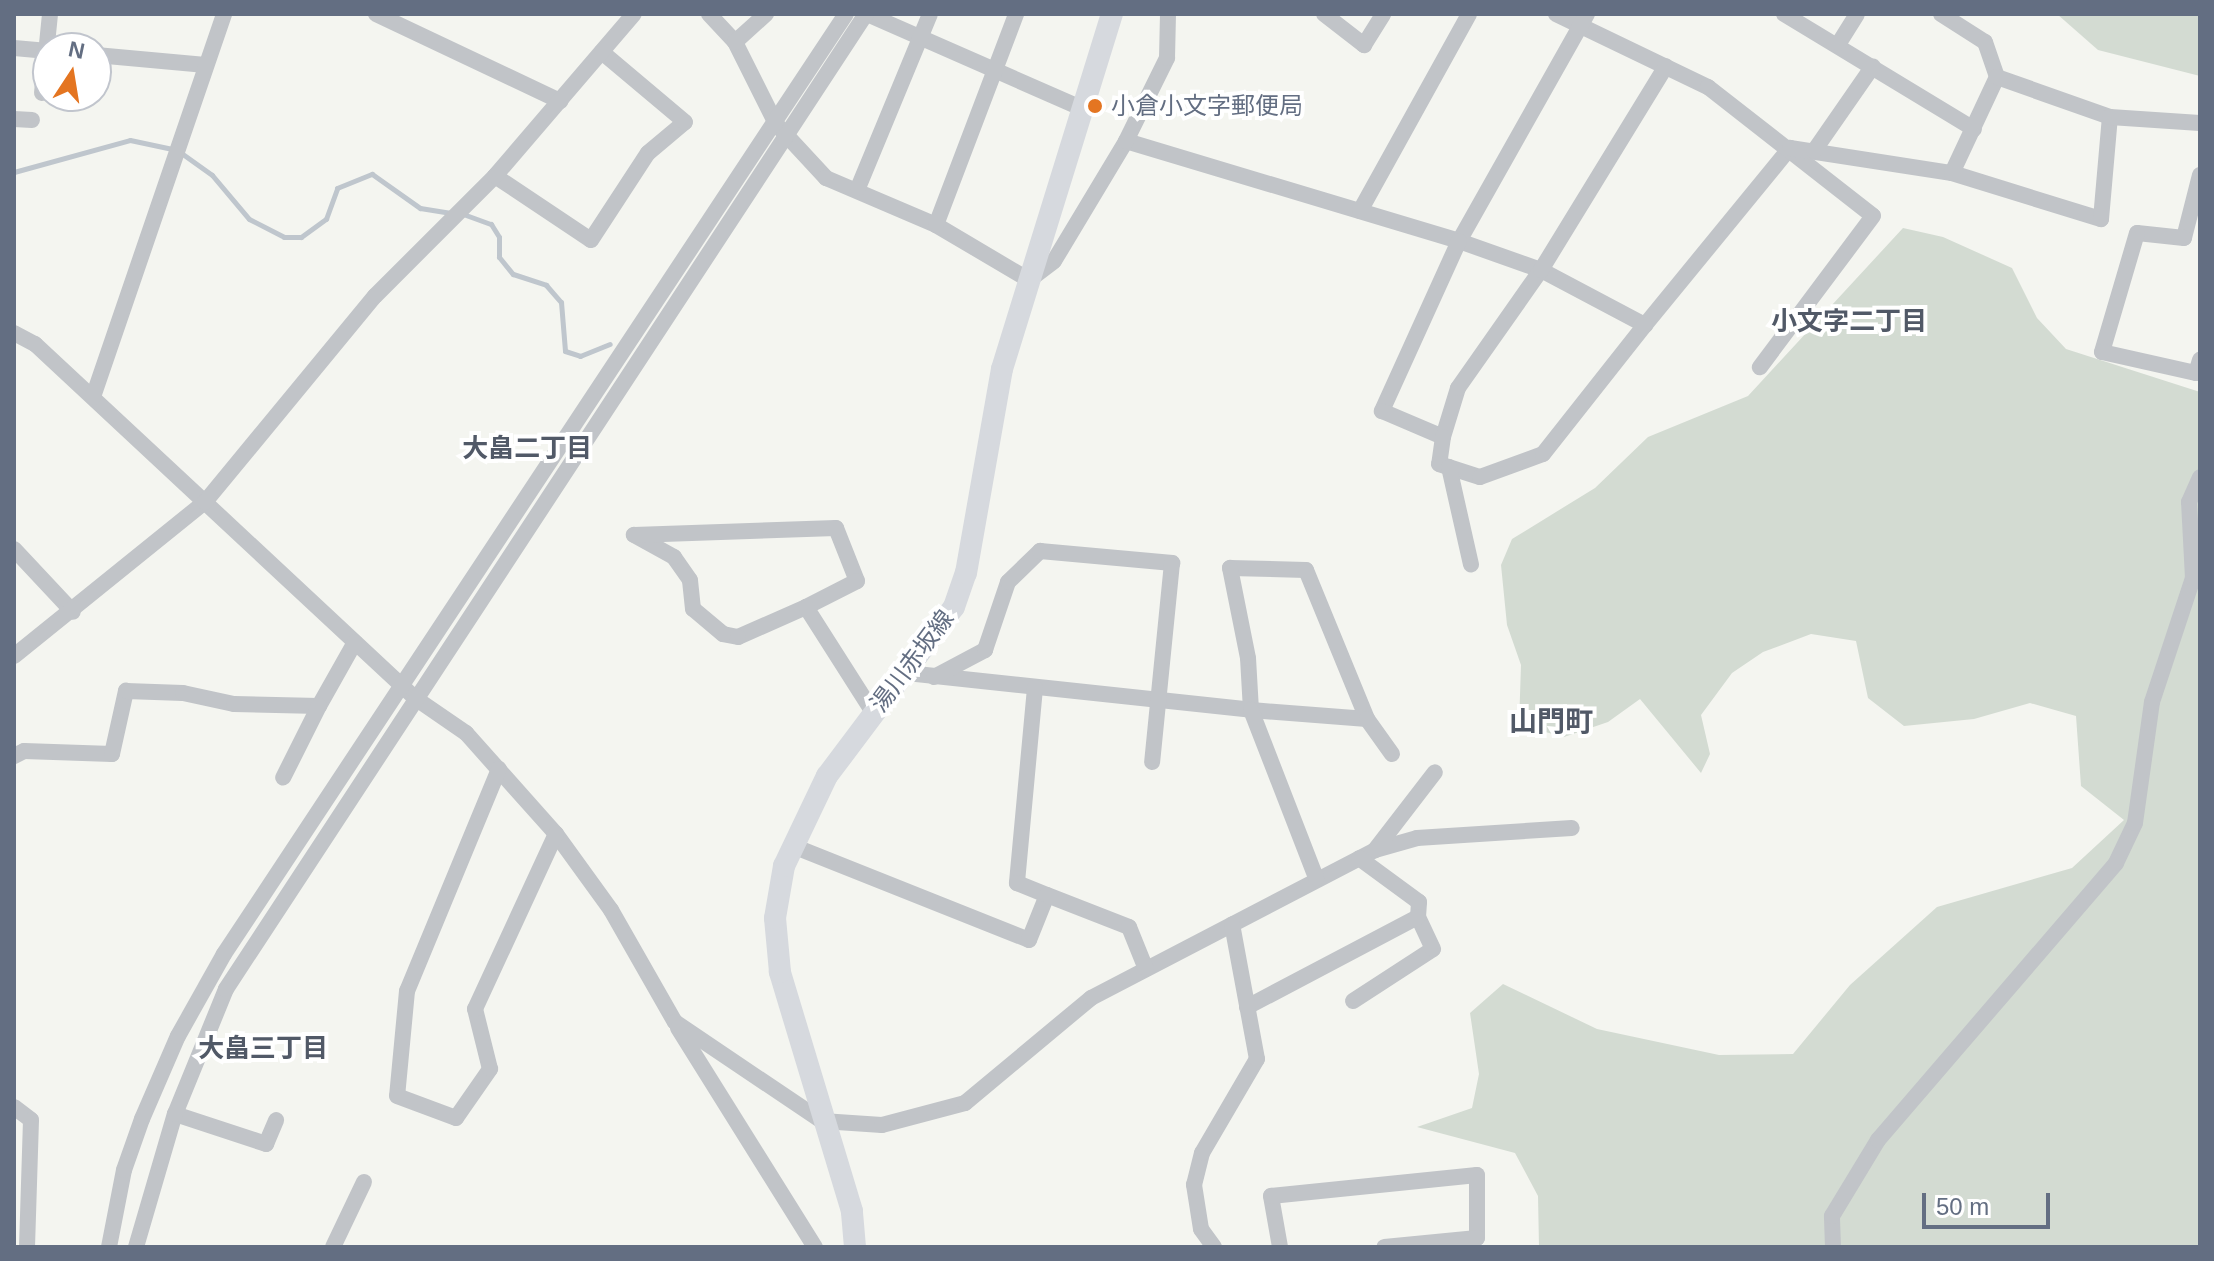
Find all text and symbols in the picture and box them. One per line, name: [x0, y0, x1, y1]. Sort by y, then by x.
north arrow: [32, 32, 112, 112]
text: N: [66, 36, 87, 64]
place label: 小倉小文字郵便局: [1111, 92, 1303, 120]
marker: 小倉小文字郵便局: [1086, 97, 1104, 115]
district label: 小文字二丁目: [1771, 306, 1927, 338]
district label: 大畠二丁目: [462, 433, 592, 465]
street label: 湯川赤坂線: [864, 604, 960, 718]
district label: 山門町: [1509, 705, 1593, 739]
district label: 大畠三丁目: [198, 1033, 328, 1065]
scale bar: [1926, 1177, 2054, 1227]
text: 50 m: [1936, 1193, 1989, 1220]

